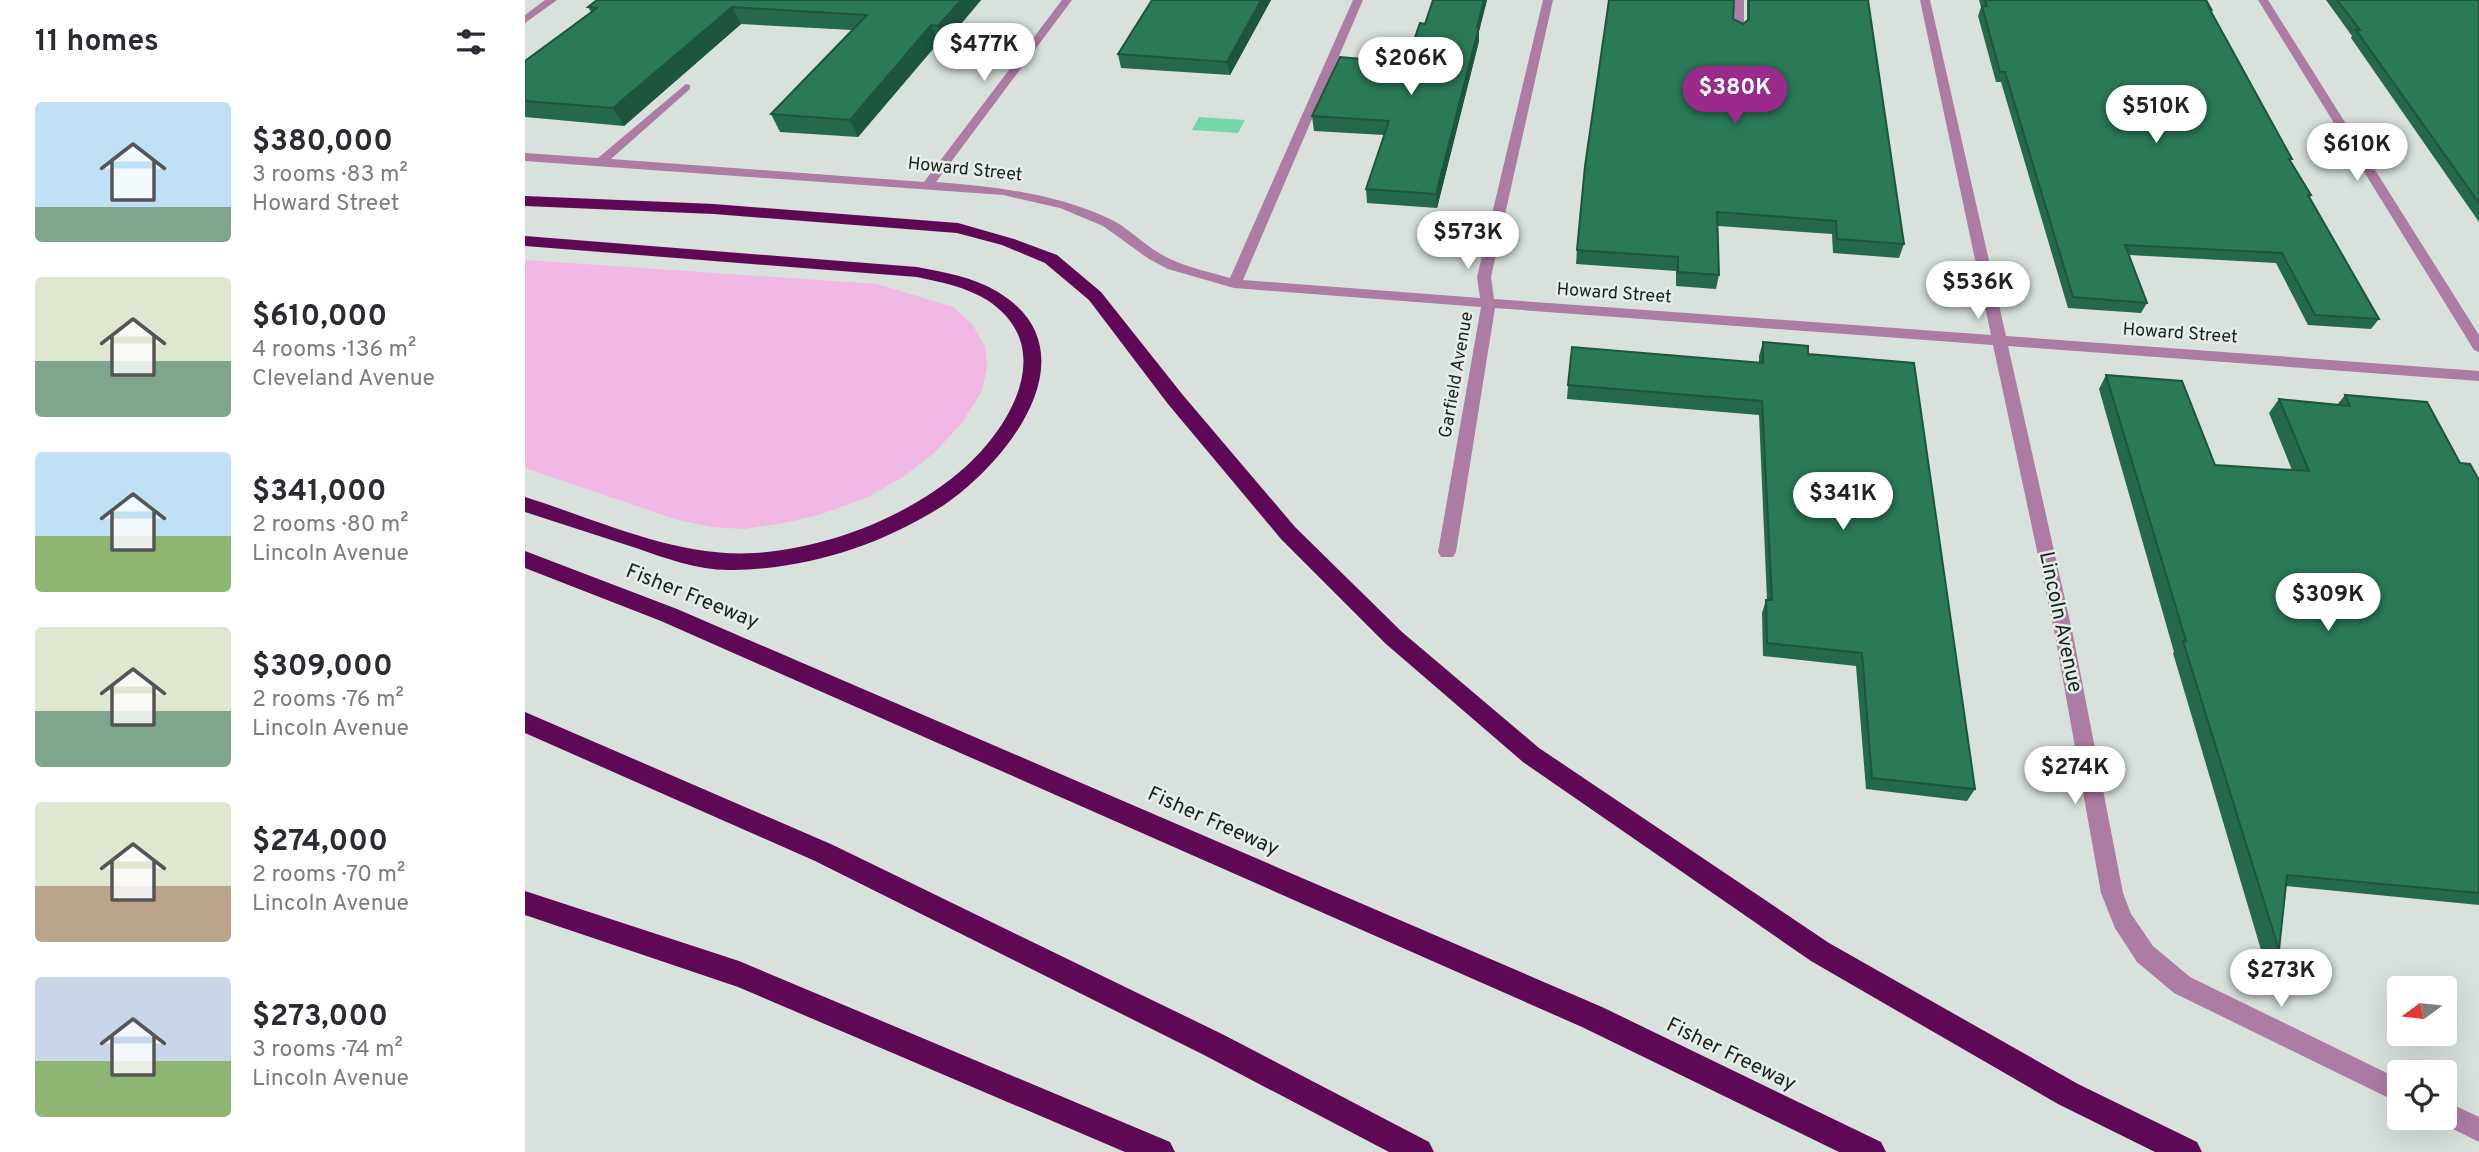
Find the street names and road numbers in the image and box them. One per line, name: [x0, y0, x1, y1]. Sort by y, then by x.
street label: Howard Street: [906, 153, 1024, 187]
street label: Howard Street: [1556, 279, 1672, 309]
street label: Garfield Avenue: [1435, 310, 1479, 440]
street label: Howard Street: [2122, 319, 2238, 349]
street label: Lincoln Avenue: [2032, 549, 2088, 695]
street label: Fisher Freeway: [621, 558, 763, 636]
street label: Fisher Freeway: [1143, 781, 1283, 863]
street label: Fisher Freeway: [1662, 1012, 1800, 1098]

